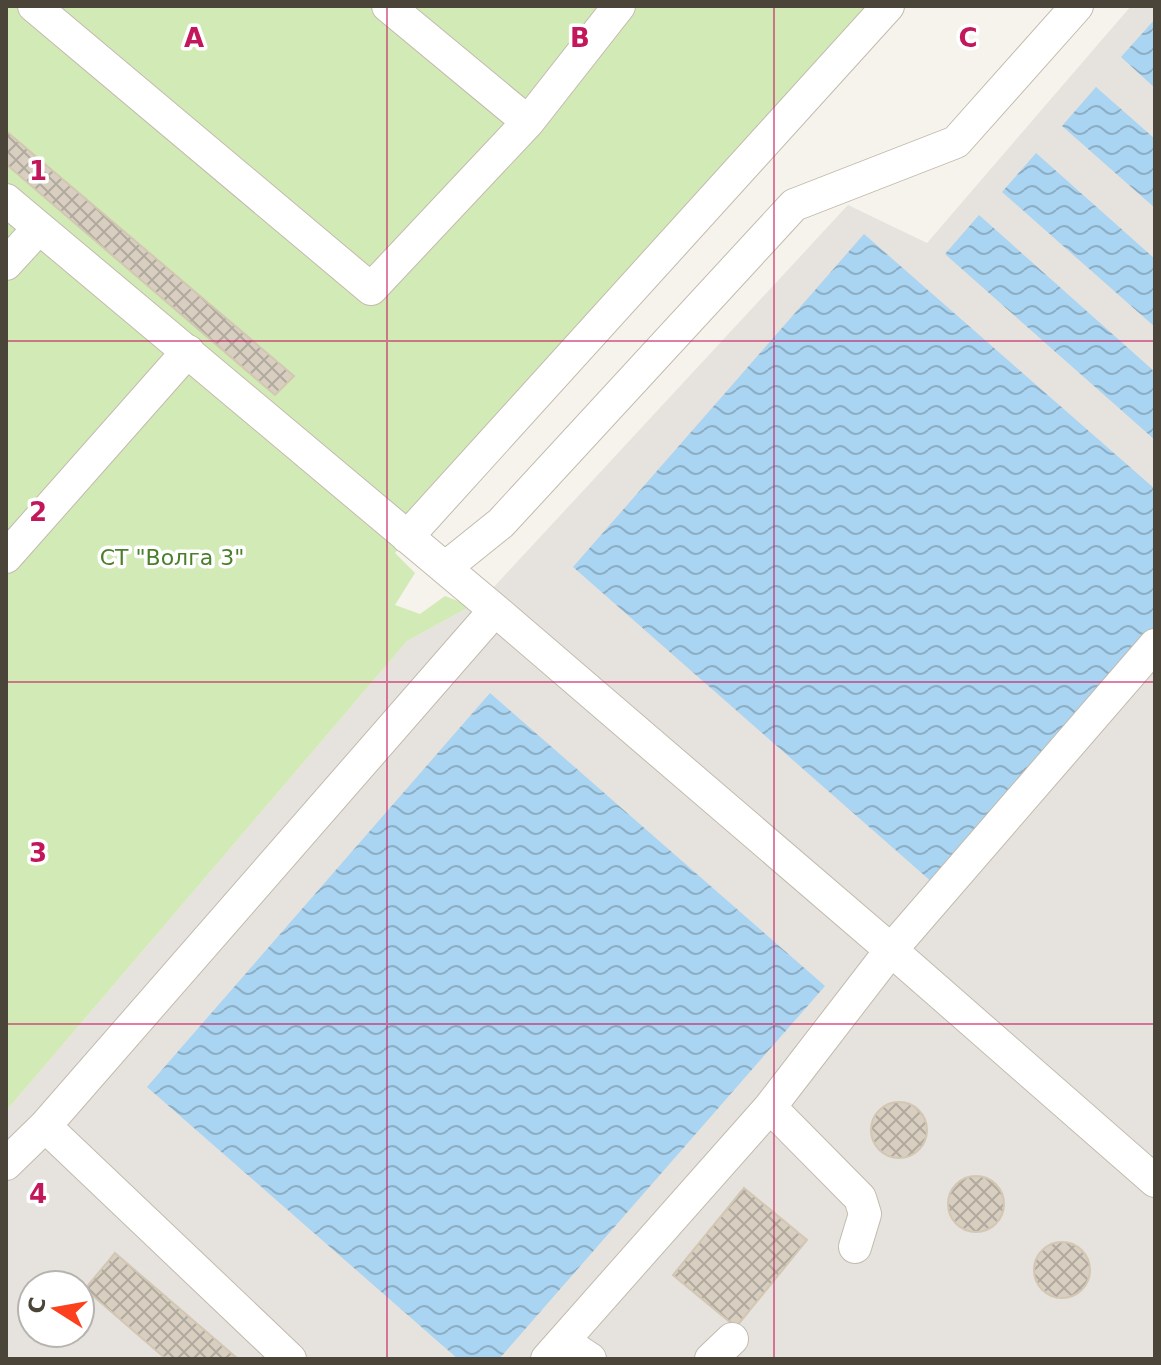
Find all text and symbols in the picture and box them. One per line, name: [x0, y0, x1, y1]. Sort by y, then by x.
text: A: [184, 23, 204, 53]
text: B: [570, 23, 590, 53]
text: C: [958, 23, 978, 53]
text: 1: [29, 156, 47, 186]
text: 2: [29, 497, 47, 527]
park label: СТ "Волга 3": [100, 545, 244, 570]
text: 3: [29, 838, 47, 868]
text: 4: [29, 1179, 47, 1209]
north arrow: [16, 1269, 96, 1349]
text: С: [23, 1295, 51, 1316]

